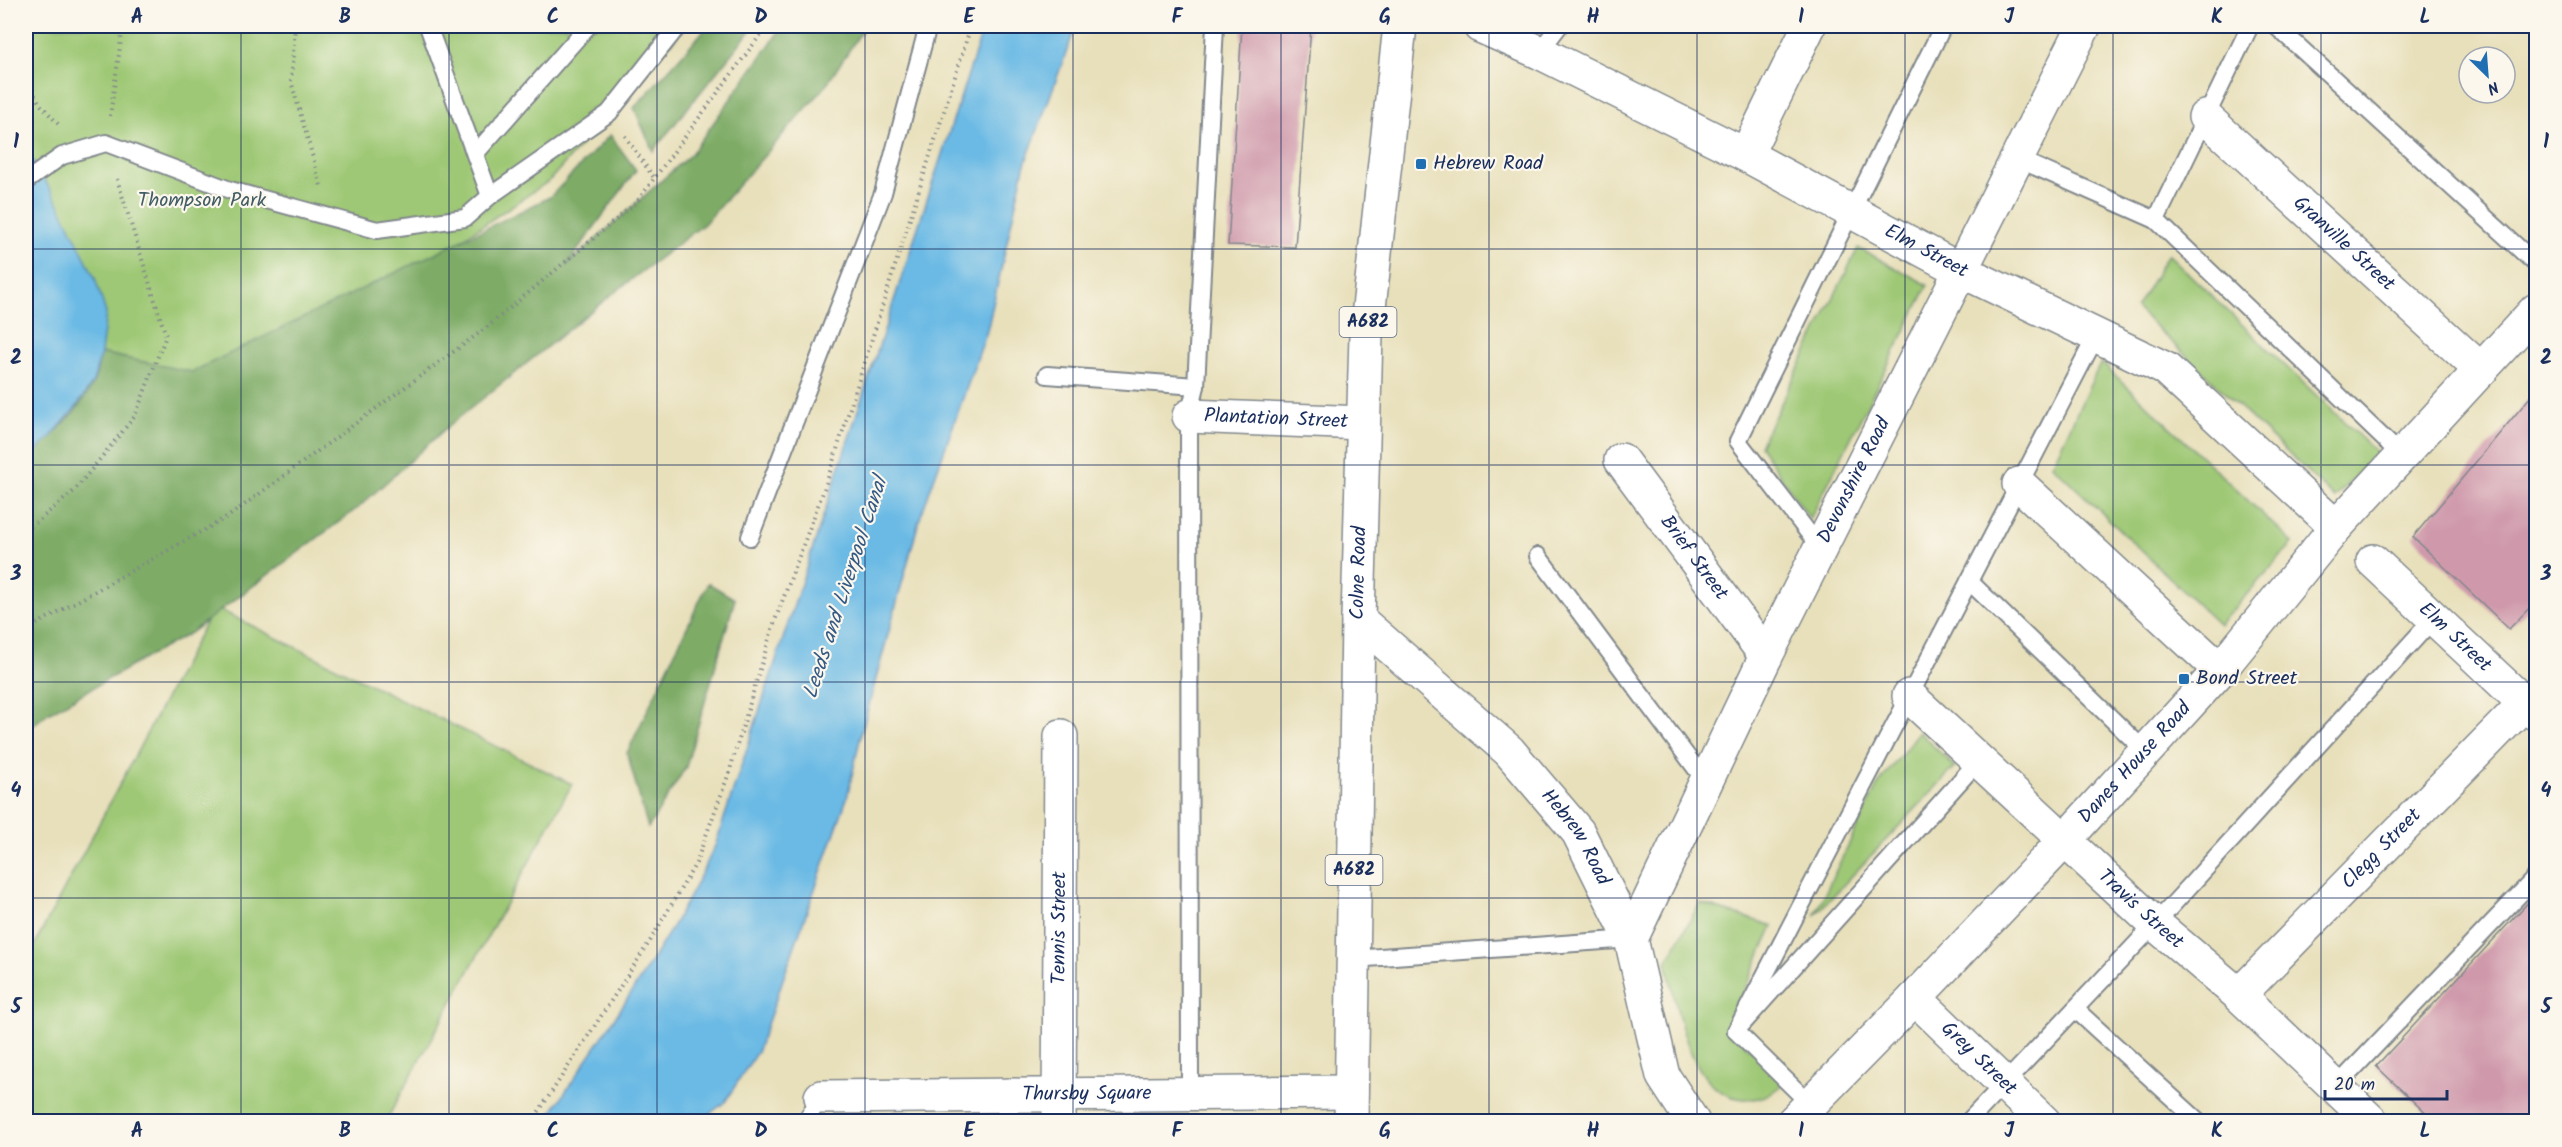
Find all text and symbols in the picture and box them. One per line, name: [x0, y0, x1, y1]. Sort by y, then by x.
text: A: [131, 2, 143, 34]
text: B: [339, 2, 351, 34]
text: C: [547, 2, 559, 34]
text: D: [754, 2, 768, 34]
text: E: [963, 2, 975, 34]
text: F: [1172, 2, 1184, 34]
text: G: [1379, 2, 1391, 34]
text: H: [1586, 2, 1600, 34]
text: I: [1798, 2, 1804, 34]
text: J: [2004, 2, 2015, 34]
text: K: [2211, 2, 2223, 34]
text: L: [2420, 2, 2430, 34]
north arrow: [2457, 45, 2517, 105]
text: N: [2483, 74, 2503, 101]
text: 1: [13, 127, 19, 159]
text: 1: [2543, 127, 2549, 159]
place label: Hebrew Road: [1433, 148, 1544, 180]
marker: Hebrew Road: [1414, 157, 1428, 171]
park label: Thompson Park: [138, 185, 267, 217]
street label: Granville Street: [2285, 188, 2402, 300]
street label: Elm Street: [1878, 216, 1973, 288]
road number: A682: [1340, 307, 1396, 337]
text: 2: [10, 343, 22, 375]
text: 2: [2540, 343, 2552, 375]
street label: Plantation Street: [1203, 401, 1349, 438]
street label: Devonshire Road: [1809, 411, 1900, 549]
water label: Leeds and Liverpool Canal: [795, 469, 899, 703]
street label: Brief Street: [1651, 509, 1736, 608]
street label: Colne Road: [1342, 525, 1377, 620]
text: 3: [10, 559, 22, 591]
text: 3: [2540, 559, 2552, 591]
street label: Elm Street: [2410, 595, 2499, 681]
place label: Bond Street: [2196, 663, 2297, 695]
marker: Bond Street: [2177, 672, 2191, 686]
street label: Danes House Road: [2071, 694, 2200, 832]
text: 4: [11, 776, 22, 808]
text: 4: [2541, 776, 2552, 808]
street label: Hebrew Road: [1532, 782, 1619, 892]
street label: Clegg Street: [2334, 801, 2430, 897]
road number: A682: [1326, 855, 1382, 885]
street label: Travis Street: [2090, 862, 2191, 958]
street label: Tennis Street: [1044, 871, 1076, 985]
text: 5: [10, 992, 23, 1024]
text: 5: [2540, 992, 2553, 1024]
street label: Grey Street: [1933, 1014, 2024, 1104]
scale bar: [2325, 1063, 2446, 1101]
text: 20 m: [2334, 1071, 2375, 1100]
street label: Thursby Square: [1022, 1078, 1152, 1111]
text: A: [131, 1116, 143, 1147]
text: B: [339, 1116, 351, 1147]
text: C: [547, 1116, 559, 1147]
text: D: [754, 1116, 768, 1147]
text: E: [963, 1116, 975, 1147]
text: F: [1172, 1116, 1184, 1147]
text: G: [1379, 1116, 1391, 1147]
text: H: [1586, 1116, 1600, 1147]
text: I: [1798, 1116, 1804, 1147]
text: J: [2004, 1116, 2015, 1147]
text: K: [2211, 1116, 2223, 1147]
text: L: [2420, 1116, 2430, 1147]

